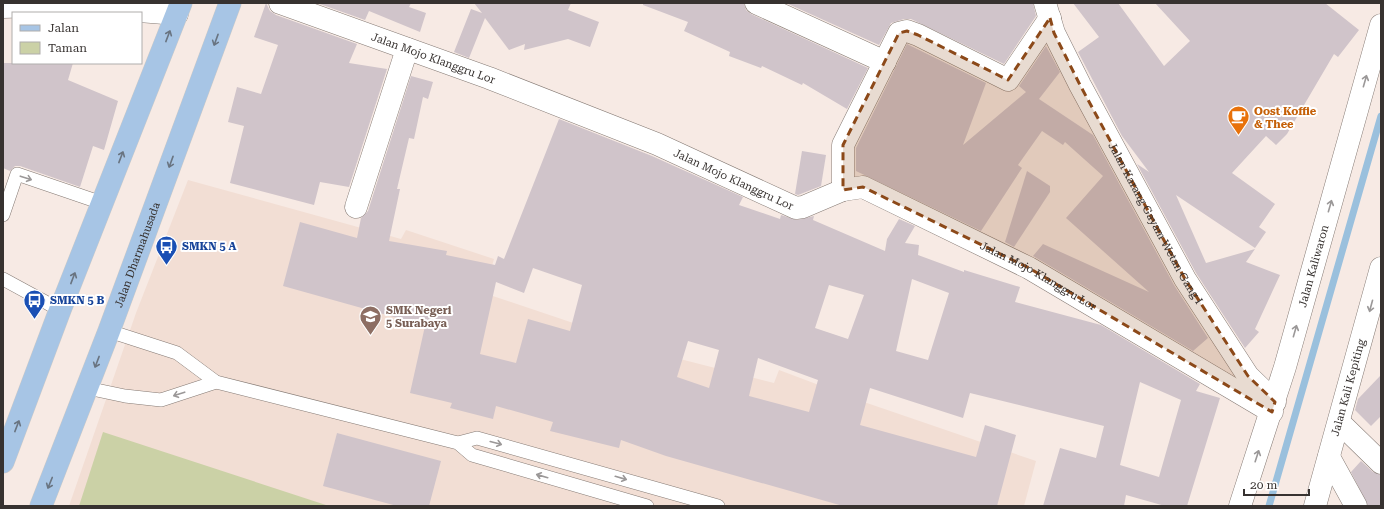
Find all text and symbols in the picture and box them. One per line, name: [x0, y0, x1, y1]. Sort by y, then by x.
legend: [12, 12, 142, 64]
text: Jalan: [48, 21, 79, 35]
one-way arrow: [165, 30, 173, 42]
street label: Jalan Mojo Klanggru Lor: [370, 30, 498, 87]
one-way arrow: [212, 33, 220, 45]
text: Taman: [48, 41, 87, 55]
one-way arrow: [1362, 75, 1369, 88]
cafe icon: Oost Koffie & Thee: [1225, 104, 1251, 137]
place label: Oost Koffie & Thee: [1254, 105, 1317, 131]
street label: Jalan Karang Gayam Wetan Gang I: [1106, 140, 1206, 306]
street label: Jalan Mojo Klanggru Lor: [672, 146, 796, 213]
one-way arrow: [117, 151, 125, 163]
one-way arrow: [167, 155, 175, 167]
one-way arrow: [20, 174, 32, 182]
street label: Jalan Dharmahusada: [112, 200, 162, 309]
one-way arrow: [1327, 200, 1334, 213]
street label: Jalan Kaliwaron: [1296, 223, 1331, 309]
bus stop icon: SMKN 5 A: [154, 233, 180, 266]
street label: Jalan Mojo Klanggru Lor: [978, 239, 1099, 313]
place label: SMKN 5 A: [182, 240, 236, 253]
one-way arrow: [70, 272, 77, 284]
bus stop icon: SMKN 5 B: [21, 287, 47, 320]
place label: SMKN 5 B: [50, 294, 104, 307]
one-way arrow: [1367, 299, 1374, 312]
school or university icon: SMK Negeri 5 Surabaya: [357, 303, 383, 336]
place label: SMK Negeri 5 Surabaya: [386, 304, 452, 330]
one-way arrow: [1292, 325, 1299, 338]
street label: Jalan Kali Kepiting: [1328, 337, 1368, 438]
one-way arrow: [93, 356, 101, 368]
one-way arrow: [173, 391, 185, 399]
one-way arrow: [13, 420, 21, 432]
one-way arrow: [489, 440, 502, 448]
one-way arrow: [1254, 450, 1262, 462]
scale bar: [1244, 471, 1309, 497]
one-way arrow: [536, 472, 549, 479]
one-way arrow: [614, 475, 627, 482]
one-way arrow: [45, 477, 53, 489]
text: 20 m: [1250, 478, 1277, 492]

